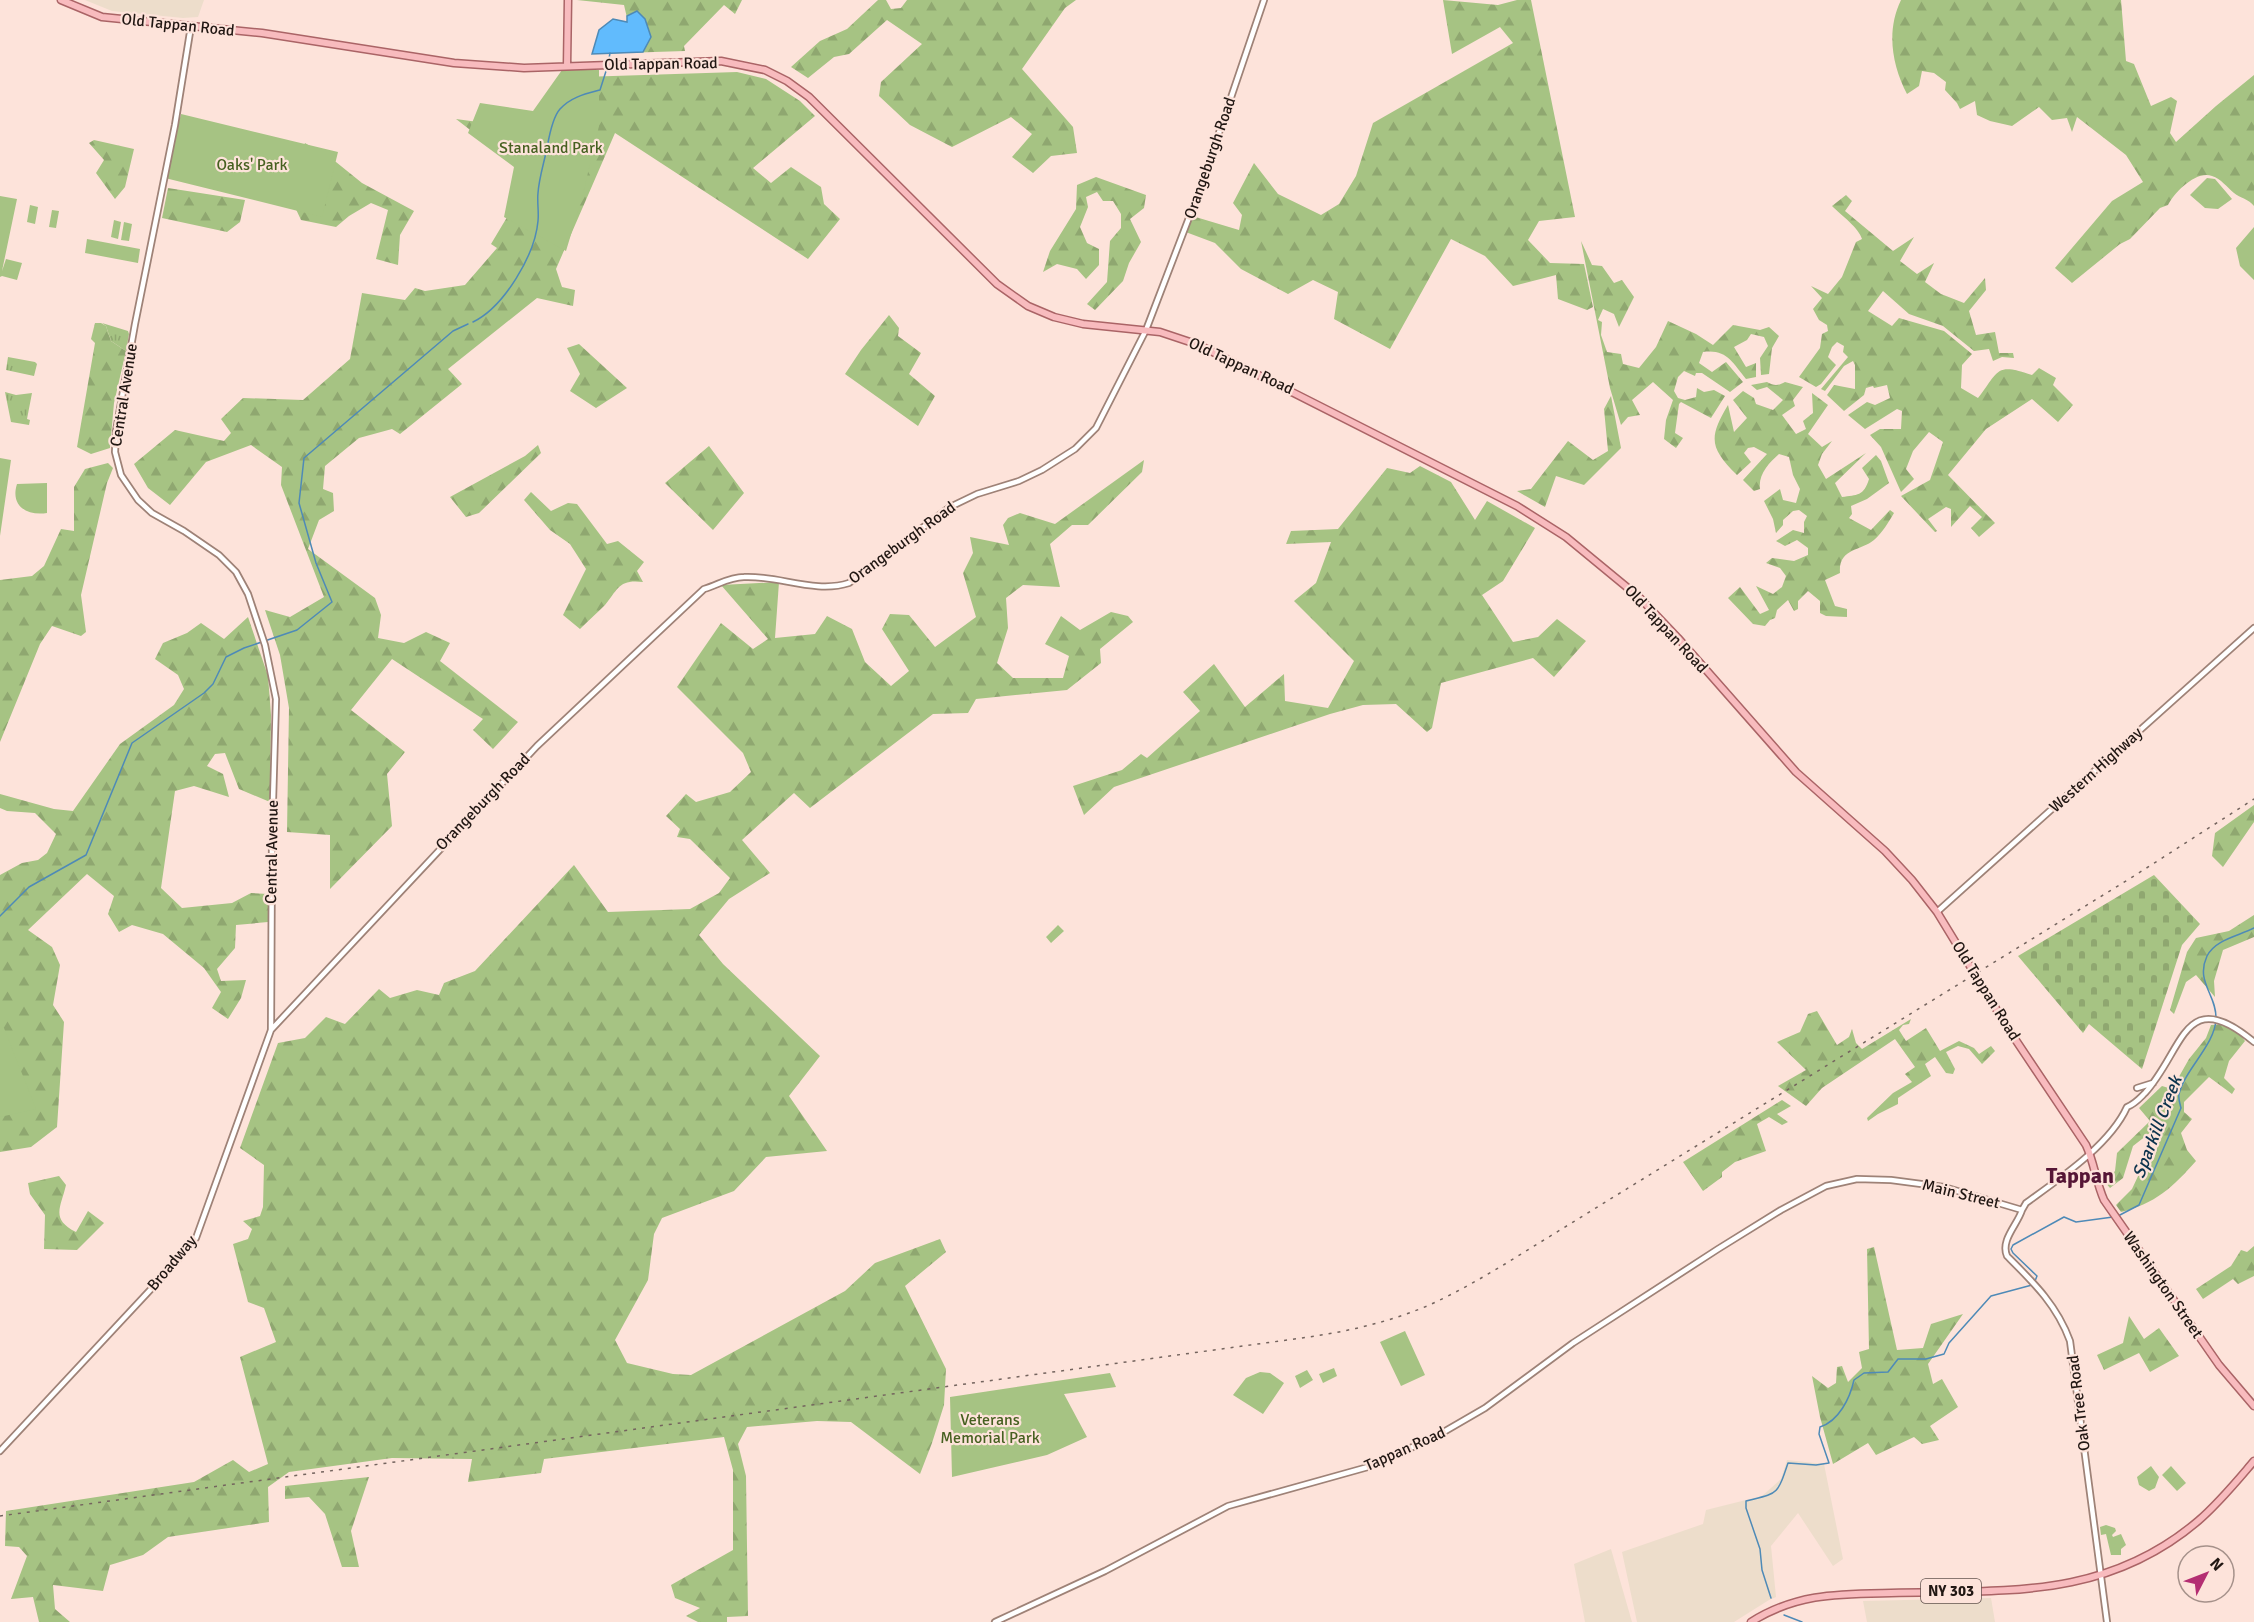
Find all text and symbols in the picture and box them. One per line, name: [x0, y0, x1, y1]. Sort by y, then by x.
street label: Old Tappan Road: [121, 9, 235, 41]
street label: Old Tappan Road: [604, 53, 718, 75]
street label: Orangeburgh Road: [1180, 94, 1240, 222]
park label: Stanaland Park: [499, 138, 603, 158]
park label: Oaks' Park: [216, 155, 288, 175]
street label: Old Tappan Road: [1185, 333, 1297, 399]
street label: Central Avenue: [106, 342, 142, 448]
street label: Orangeburgh Road: [845, 497, 959, 589]
street label: Old Tappan Road: [1620, 581, 1712, 677]
street label: Western Highway: [2045, 723, 2147, 817]
street label: Orangeburgh Road: [432, 749, 534, 855]
street label: Central Avenue: [261, 800, 283, 904]
street label: Old Tappan Road: [1947, 938, 2025, 1044]
water label: Sparkill Creek: [2127, 1071, 2187, 1181]
district label: Tappan: [2046, 1162, 2114, 1189]
street label: Main Street: [1920, 1175, 2002, 1213]
street label: Washington Street: [2119, 1228, 2208, 1343]
street label: Broadway: [143, 1231, 201, 1295]
street label: Oak Tree Road: [2063, 1354, 2095, 1452]
park label: Veterans Memorial Park: [940, 1410, 1040, 1448]
street label: Tappan Road: [1361, 1422, 1449, 1476]
north arrow: [2176, 1544, 2236, 1604]
text: N: [2205, 1554, 2228, 1575]
road number: NY 303: [1921, 1579, 1981, 1603]

